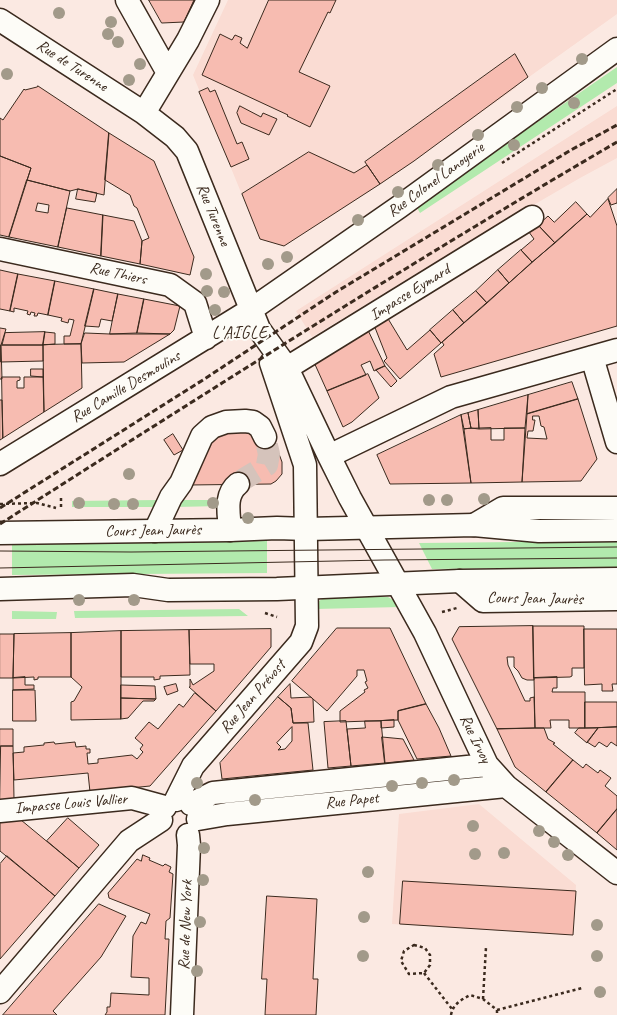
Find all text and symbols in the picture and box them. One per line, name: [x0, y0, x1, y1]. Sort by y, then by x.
street label: Rue de Turenne: [33, 36, 111, 96]
street label: Rue Colonel Lanoyerie: [384, 138, 488, 222]
street label: Rue Turenne: [192, 181, 234, 249]
street label: Rue Thiers: [88, 259, 148, 289]
street label: Impasse Eymard: [366, 261, 454, 325]
district label: L'AIGLE: [212, 324, 268, 344]
street label: Rue Camille Desmoulins: [68, 347, 184, 427]
street label: Cours Jean Jaurès: [105, 521, 201, 541]
street label: Cours Jean Jaurès: [487, 589, 583, 609]
street label: Rue Jean Prévost: [216, 657, 290, 737]
street label: Rue Irvoy: [455, 712, 495, 766]
street label: Rue Papet: [324, 789, 380, 813]
street label: Impasse Louis Vallier: [14, 790, 128, 818]
street label: Rue de New York: [175, 880, 197, 970]

